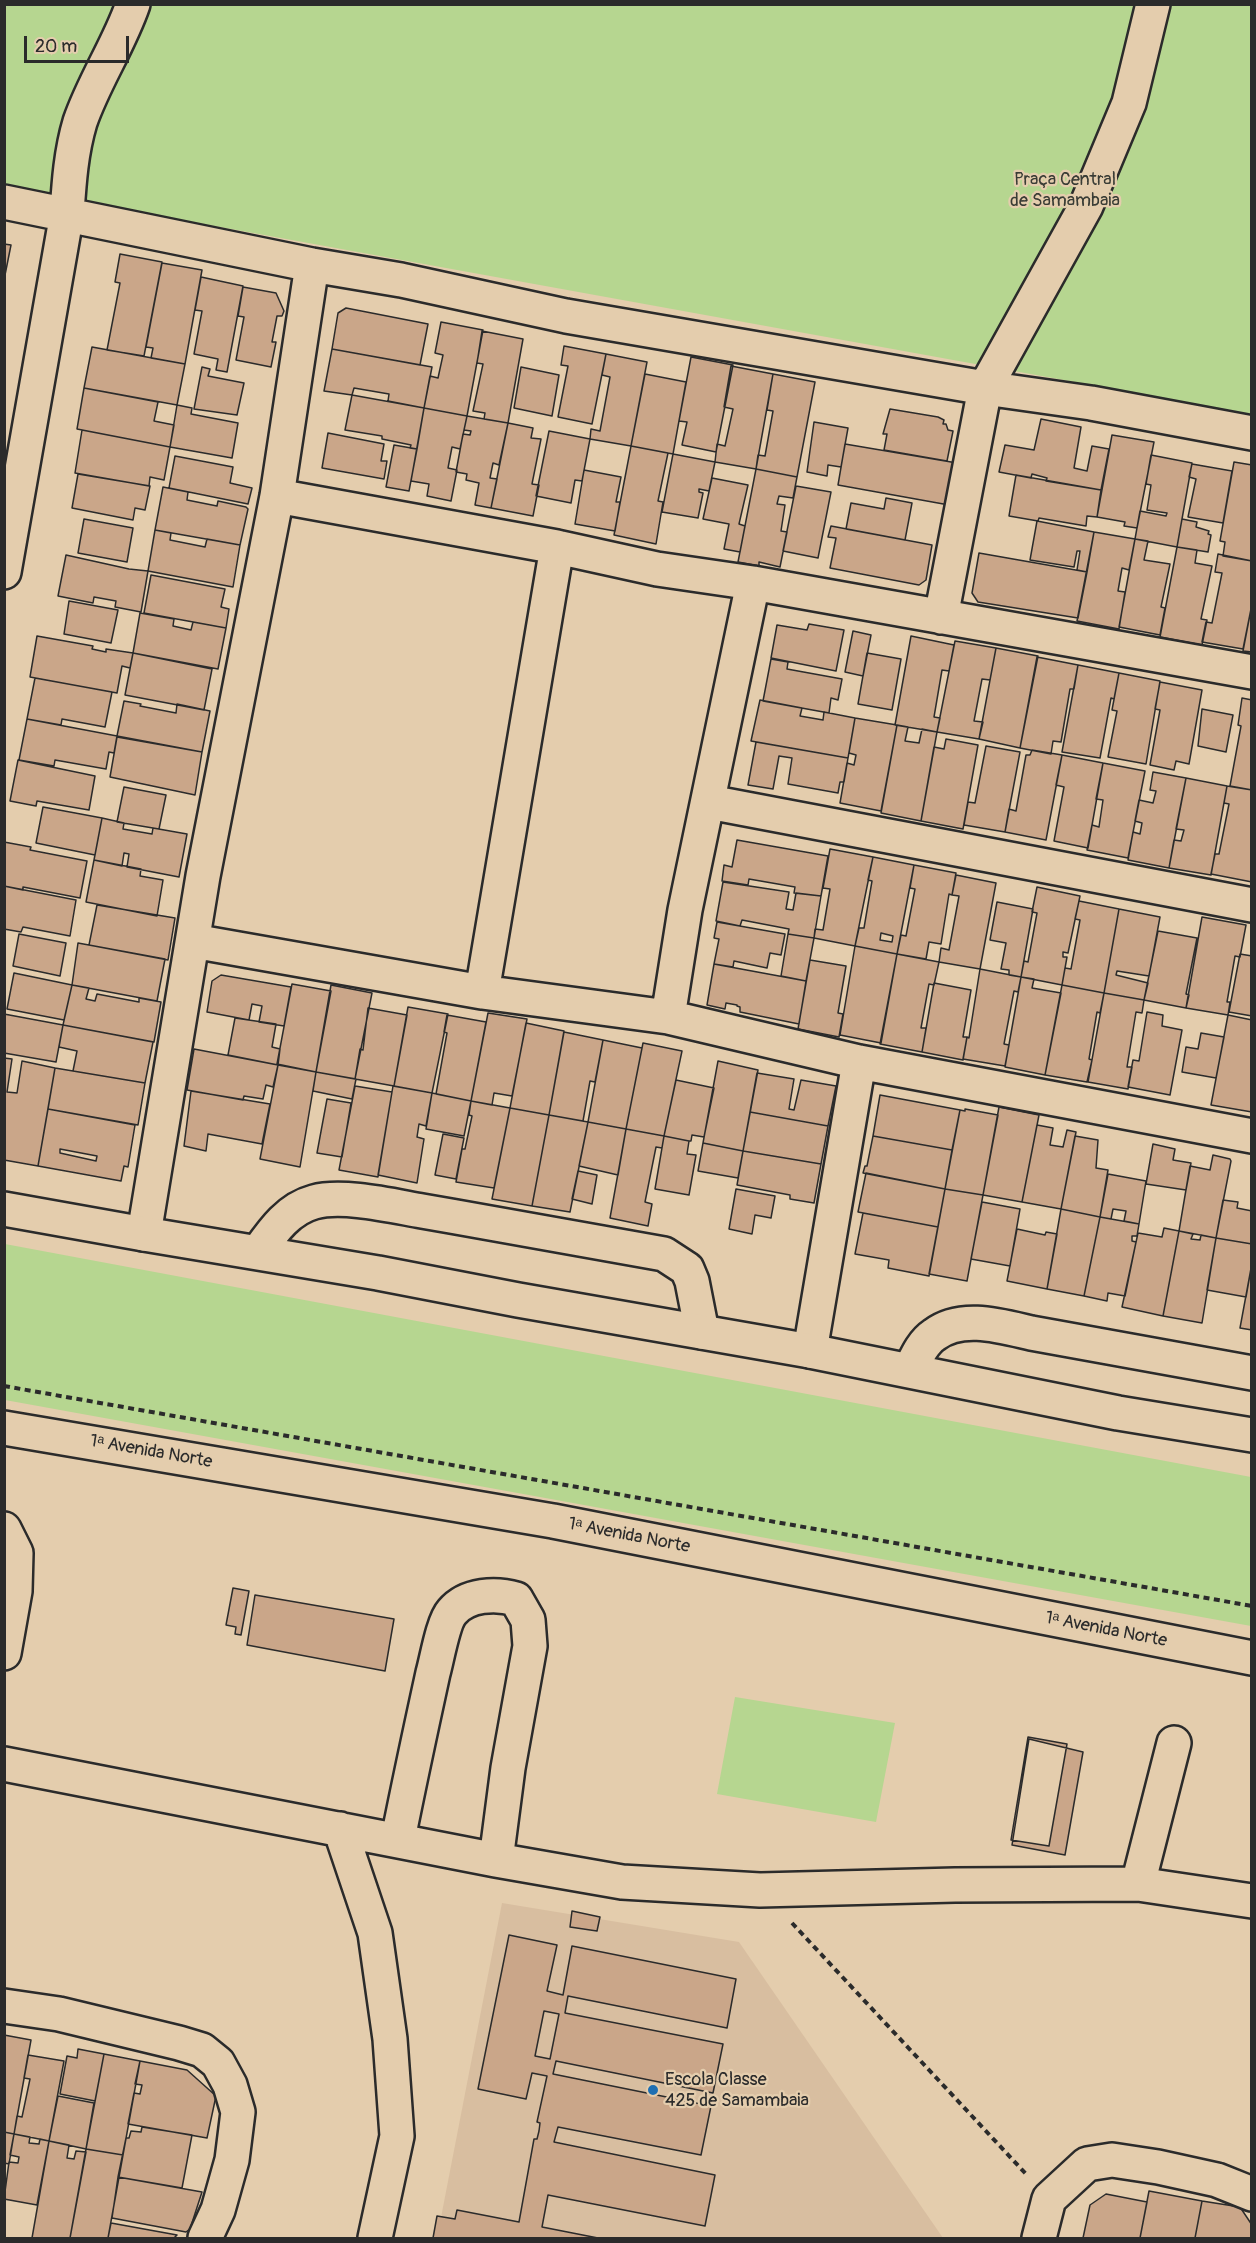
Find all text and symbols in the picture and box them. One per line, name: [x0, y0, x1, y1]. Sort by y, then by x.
scale bar: [27, 24, 132, 62]
text: 20 m: [35, 35, 77, 58]
park label: Praça Central de Samambaia: [1010, 169, 1120, 212]
street label: 1ᵃ Avenida Norte: [88, 1431, 214, 1473]
street label: 1ᵃ Avenida Norte: [566, 1514, 692, 1558]
street label: 1ᵃ Avenida Norte: [1043, 1608, 1169, 1652]
place label: Escola Classe 425 de Samambaia: [665, 2069, 809, 2112]
marker: Escola Classe 425 de Samambaia: [646, 2083, 660, 2097]

